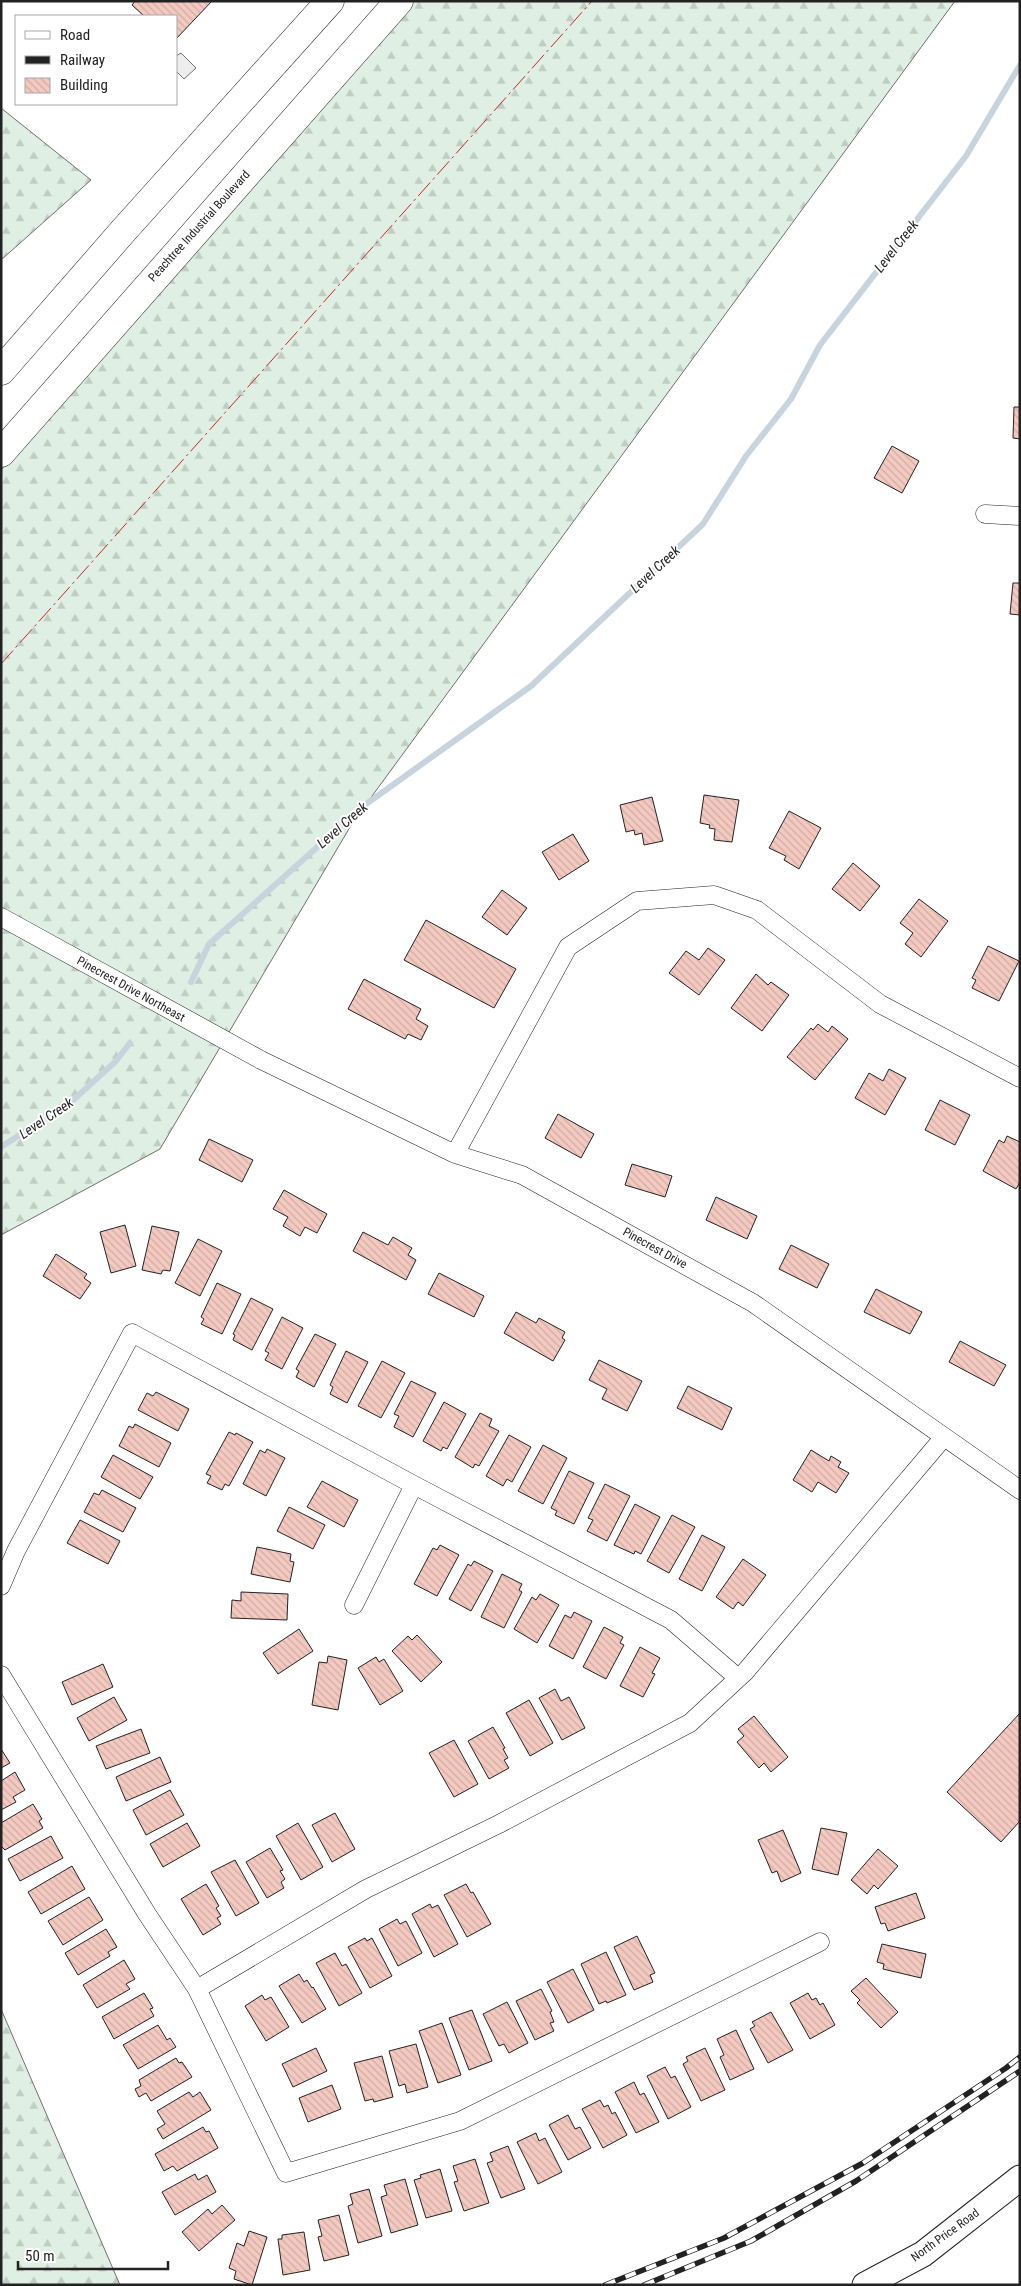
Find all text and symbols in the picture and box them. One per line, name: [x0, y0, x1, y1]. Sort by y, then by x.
legend: [15, 15, 178, 105]
text: Road: [60, 26, 90, 44]
text: Railway: [60, 51, 105, 69]
text: Building: [60, 76, 108, 94]
street label: Peachtree Industrial Boulevard: [145, 168, 253, 284]
water label: Level Creek: [871, 216, 922, 275]
water label: Level Creek: [627, 542, 684, 596]
water label: Level Creek: [313, 798, 371, 851]
street label: Pinecrest Drive Northeast: [75, 954, 188, 1025]
water label: Level Creek: [16, 1094, 77, 1142]
street label: Pinecrest Drive: [620, 1225, 690, 1272]
street label: North Price Road: [908, 2206, 982, 2264]
scale bar: [18, 2238, 168, 2270]
text: 50 m: [25, 2247, 55, 2265]

